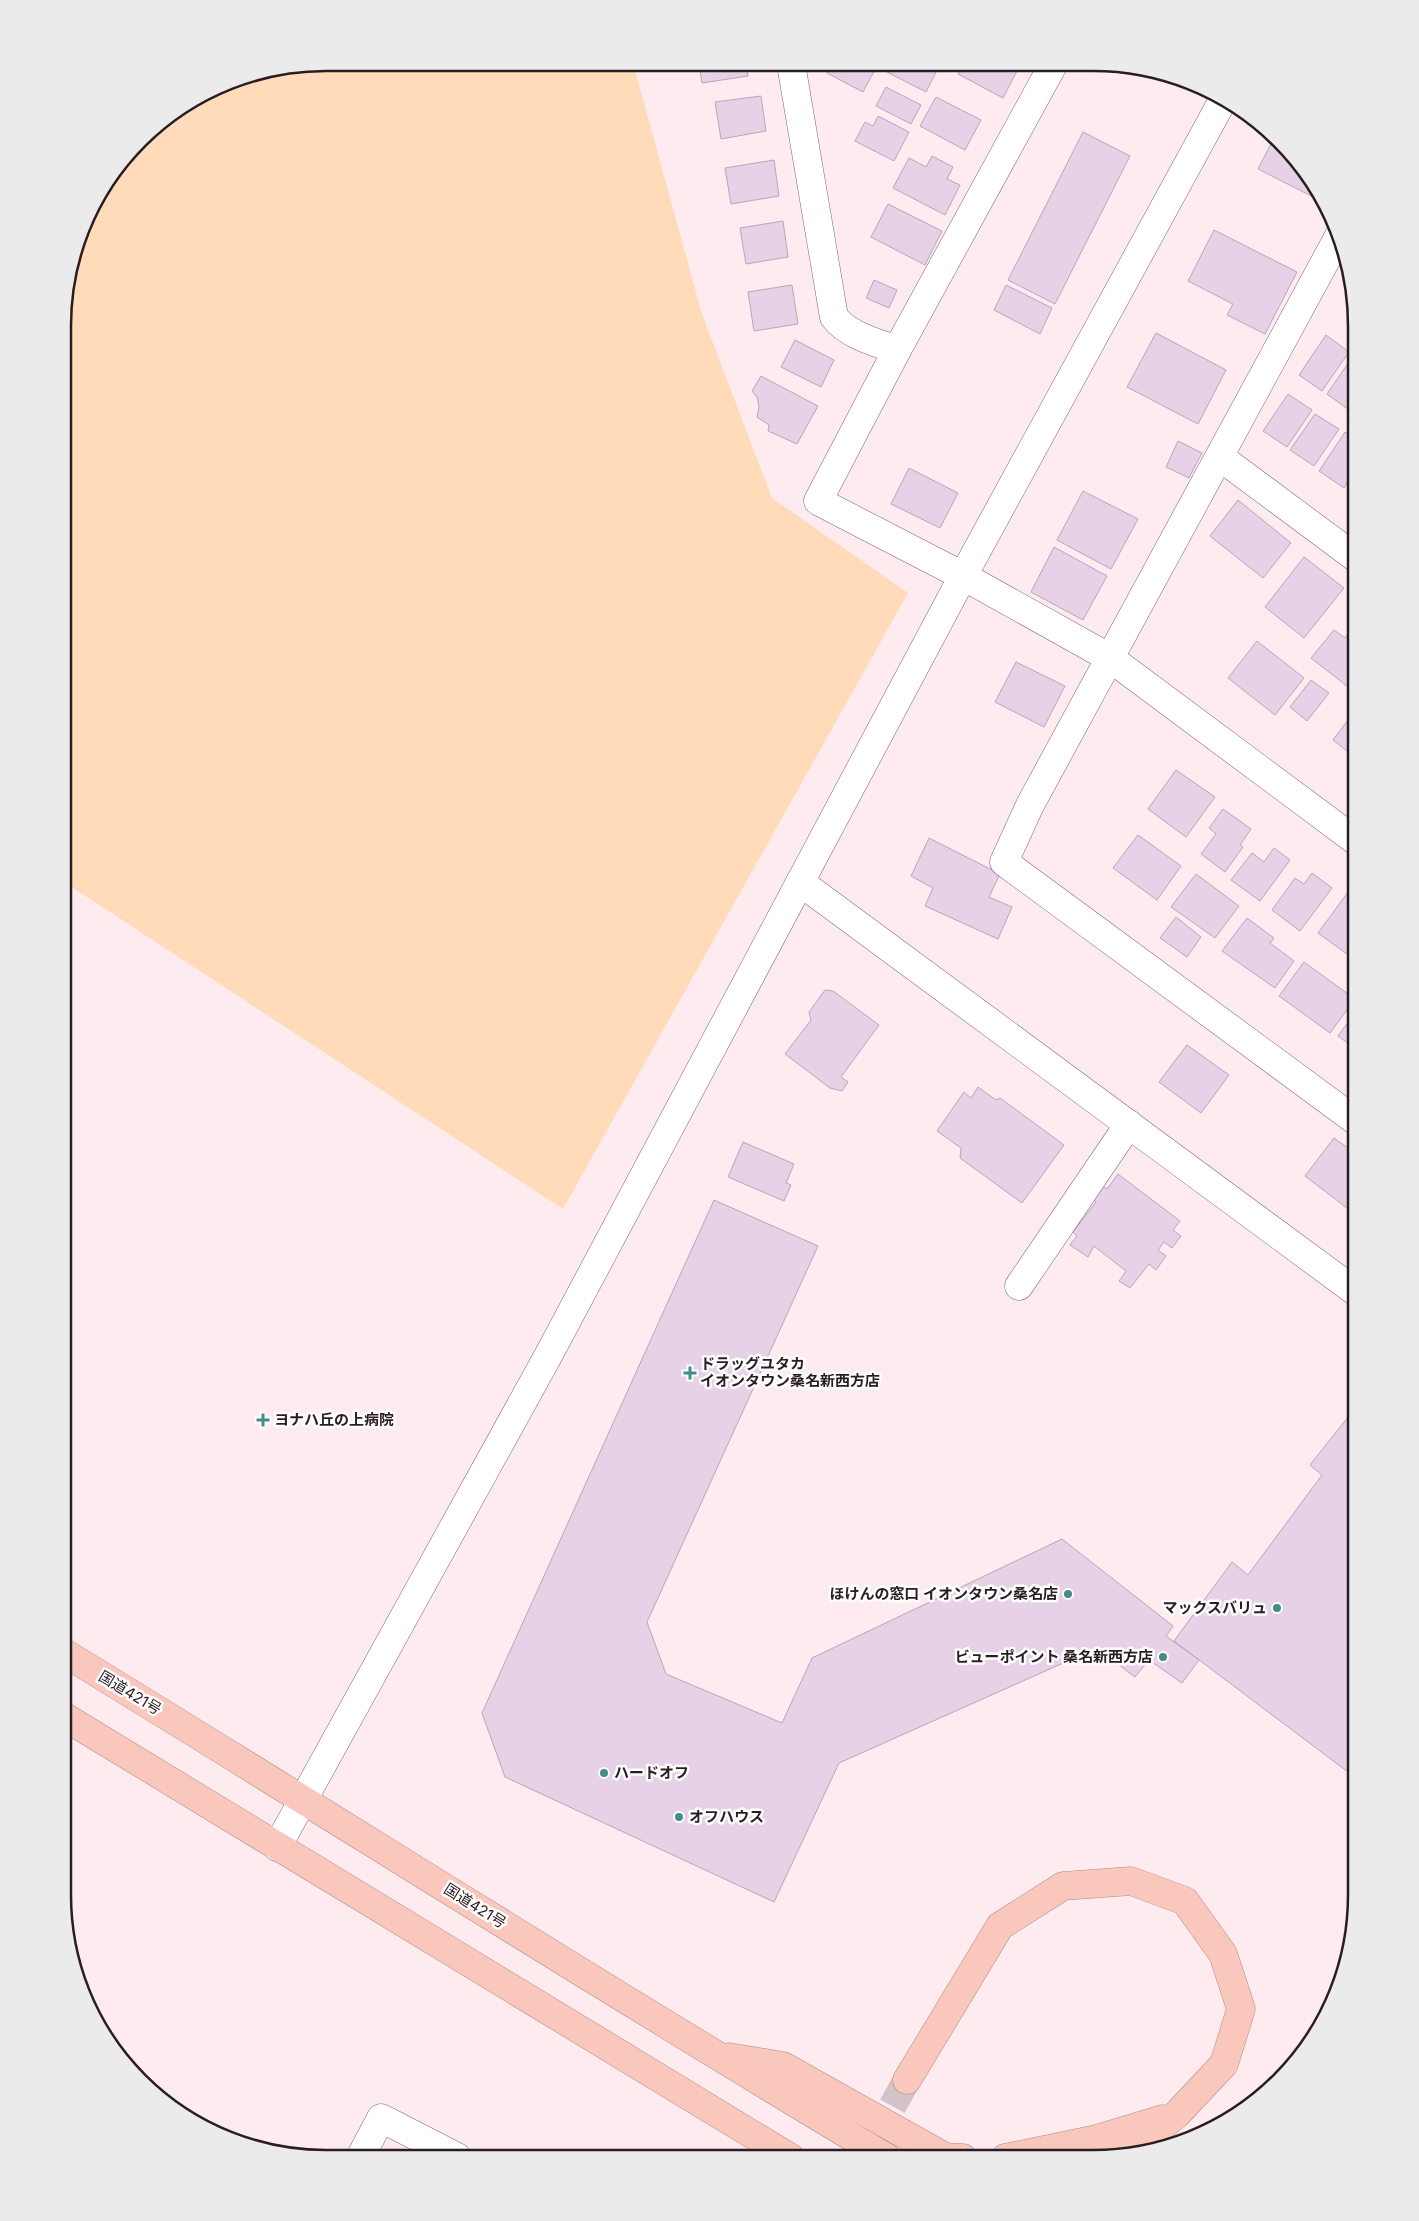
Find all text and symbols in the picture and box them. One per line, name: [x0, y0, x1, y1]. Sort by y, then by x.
place label: ドラッグユタカ イオンタウン桑名新西方店: [700, 1354, 880, 1390]
marker: ドラッグユタカ イオンタウン桑名新西方店: [684, 1367, 696, 1379]
place label: ヨナハ丘の上病院: [274, 1410, 394, 1429]
marker: ヨナハ丘の上病院: [256, 1413, 270, 1427]
place label: ほけんの窓口 イオンタウン桑名店: [829, 1584, 1058, 1603]
marker: ほけんの窓口 イオンタウン桑名店: [1062, 1588, 1074, 1600]
place label: マックスバリュ: [1162, 1598, 1267, 1617]
marker: マックスバリュ: [1271, 1602, 1283, 1614]
place label: ビューポイント 桑名新西方店: [954, 1647, 1153, 1666]
marker: ビューポイント 桑名新西方店: [1157, 1651, 1169, 1663]
street label: 国道421号: [95, 1666, 165, 1719]
place label: ハードオフ: [614, 1763, 689, 1782]
marker: ハードオフ: [598, 1767, 610, 1779]
place label: オフハウス: [689, 1807, 764, 1826]
marker: オフハウス: [673, 1811, 685, 1823]
street label: 国道421号: [441, 1879, 510, 1932]

